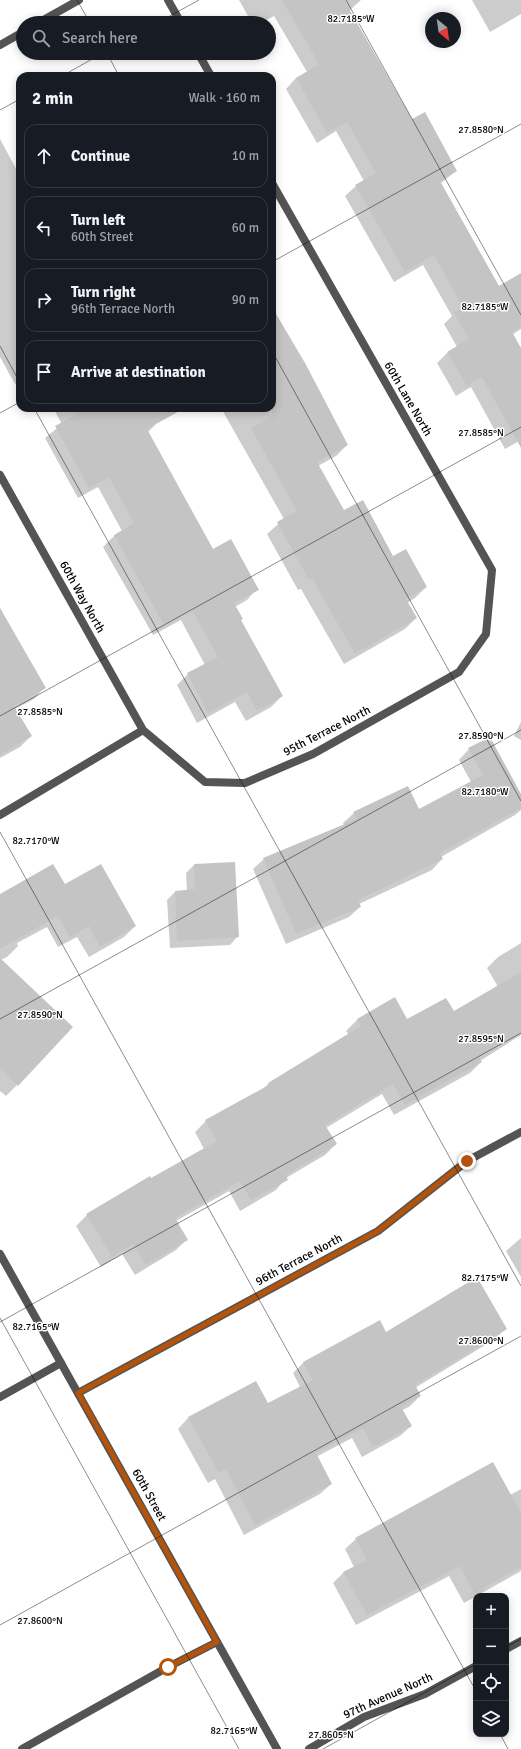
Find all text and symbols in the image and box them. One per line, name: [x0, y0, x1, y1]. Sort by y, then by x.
north arrow: [425, 12, 461, 48]
text: 82.7185°W: [327, 13, 375, 25]
search box: [16, 16, 276, 60]
icon: search: [30, 27, 52, 49]
text: Search here: [62, 29, 138, 47]
text: 2 min: [32, 88, 73, 109]
text: Walk · 160 m: [189, 90, 260, 106]
text: 27.8580°N: [458, 124, 504, 136]
icon: ahead: [33, 145, 55, 167]
text: Continue: [71, 147, 130, 165]
text: 10 m: [232, 148, 259, 164]
text: Turn left: [71, 211, 125, 229]
icon: left: [33, 217, 55, 239]
text: 60 m: [232, 220, 259, 236]
text: 60th Street: [71, 229, 133, 245]
text: Turn right: [71, 283, 136, 301]
icon: right: [33, 289, 55, 311]
text: 90 m: [232, 292, 259, 308]
text: 96th Terrace North: [71, 301, 175, 317]
text: 82.7185°W: [461, 301, 509, 313]
street label: 60th Lane North: [381, 359, 435, 439]
icon: arrive: [33, 361, 55, 383]
text: Arrive at destination: [71, 363, 206, 381]
text: 27.8585°N: [458, 427, 504, 439]
street label: 60th Way North: [56, 558, 108, 636]
street label: 95th Terrace North: [281, 703, 373, 759]
text: 27.8585°N: [17, 706, 63, 718]
text: 27.8590°N: [458, 730, 504, 742]
text: 82.7180°W: [461, 786, 509, 798]
text: 82.7170°W: [12, 835, 60, 847]
text: 27.8590°N: [17, 1009, 63, 1021]
text: 27.8595°N: [458, 1033, 504, 1045]
route end: [458, 1152, 476, 1170]
street label: 96th Terrace North: [253, 1231, 345, 1289]
text: 82.7175°W: [461, 1272, 509, 1284]
text: 82.7165°W: [12, 1321, 60, 1333]
text: 27.8600°N: [458, 1335, 504, 1347]
street label: 60th Street: [128, 1466, 170, 1524]
map controls: [473, 1593, 509, 1737]
button: +: [473, 1593, 509, 1629]
text: 27.8600°N: [17, 1615, 63, 1627]
button: −: [473, 1629, 509, 1665]
route start: [159, 1658, 177, 1676]
button: locate: [473, 1665, 509, 1701]
street label: 97th Avenue North: [341, 1670, 435, 1722]
button: layers: [473, 1701, 509, 1737]
text: 82.7165°W: [210, 1725, 258, 1737]
text: 27.8605°N: [308, 1729, 354, 1741]

